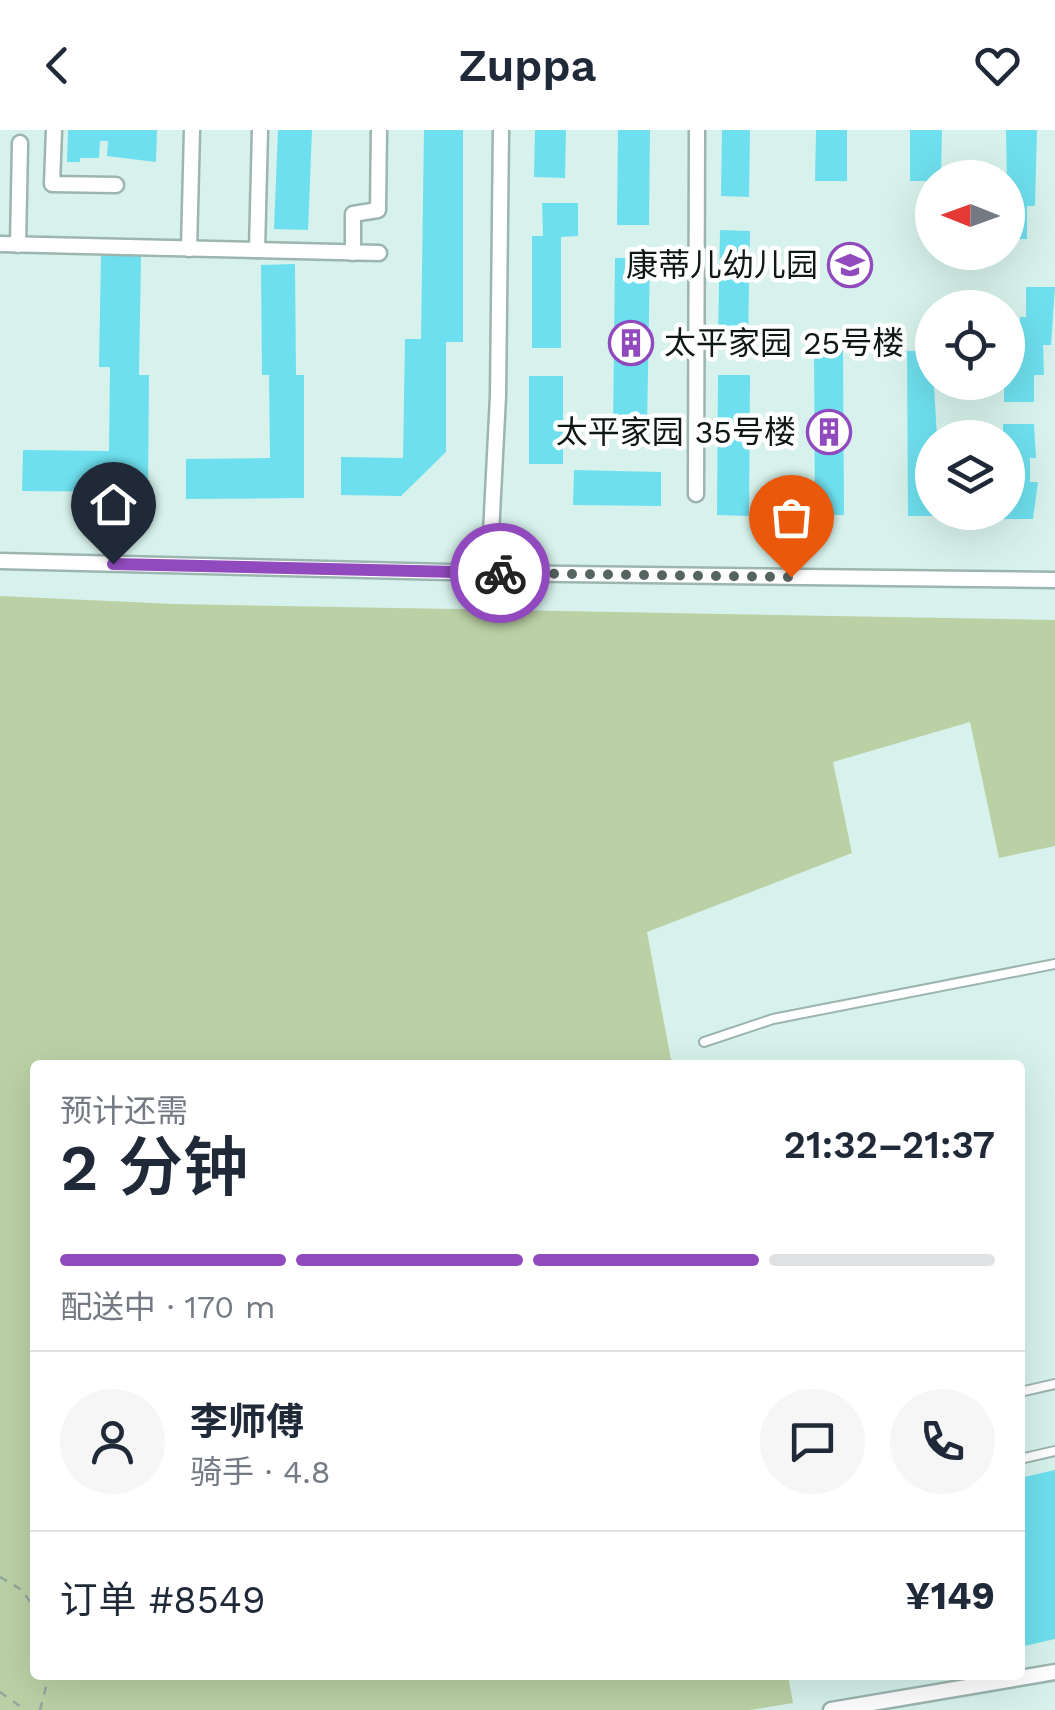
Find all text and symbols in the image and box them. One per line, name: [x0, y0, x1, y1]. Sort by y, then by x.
icon: back: [30, 38, 85, 93]
icon: heart: [970, 38, 1025, 93]
text: Zuppa: [459, 39, 596, 92]
north arrow: [915, 160, 1025, 270]
map controls: [915, 160, 1025, 530]
school or university icon: 康蒂儿幼儿园: [827, 242, 873, 288]
place label: 康蒂儿幼儿园: [626, 246, 818, 284]
button: locate: [915, 290, 1025, 400]
building icon: 太平家园 25号楼: [608, 320, 654, 366]
place label: 太平家园 25号楼: [664, 324, 904, 362]
building icon: 太平家园 35号楼: [806, 409, 852, 455]
place label: 太平家园 35号楼: [556, 413, 796, 451]
button: layers: [915, 420, 1025, 530]
pin: [71, 462, 156, 565]
pin: [749, 475, 834, 578]
icon: home: [86, 477, 141, 532]
icon: bag: [764, 490, 819, 545]
courier: [450, 523, 550, 623]
icon: bike: [473, 546, 528, 601]
text: 预计还需: [60, 1092, 188, 1130]
text: 21:32–21:37: [783, 1123, 995, 1167]
text: 2 分钟: [60, 1130, 248, 1206]
text: 配送中 · 170 m: [60, 1288, 276, 1326]
button: person: [60, 1389, 165, 1494]
button: chat: [760, 1389, 865, 1494]
button: phone: [890, 1389, 995, 1494]
text: 李师傅: [190, 1400, 304, 1444]
text: 骑手 · 4.8: [190, 1453, 330, 1491]
text: ¥149: [905, 1574, 995, 1618]
text: 订单 #8549: [60, 1578, 265, 1622]

